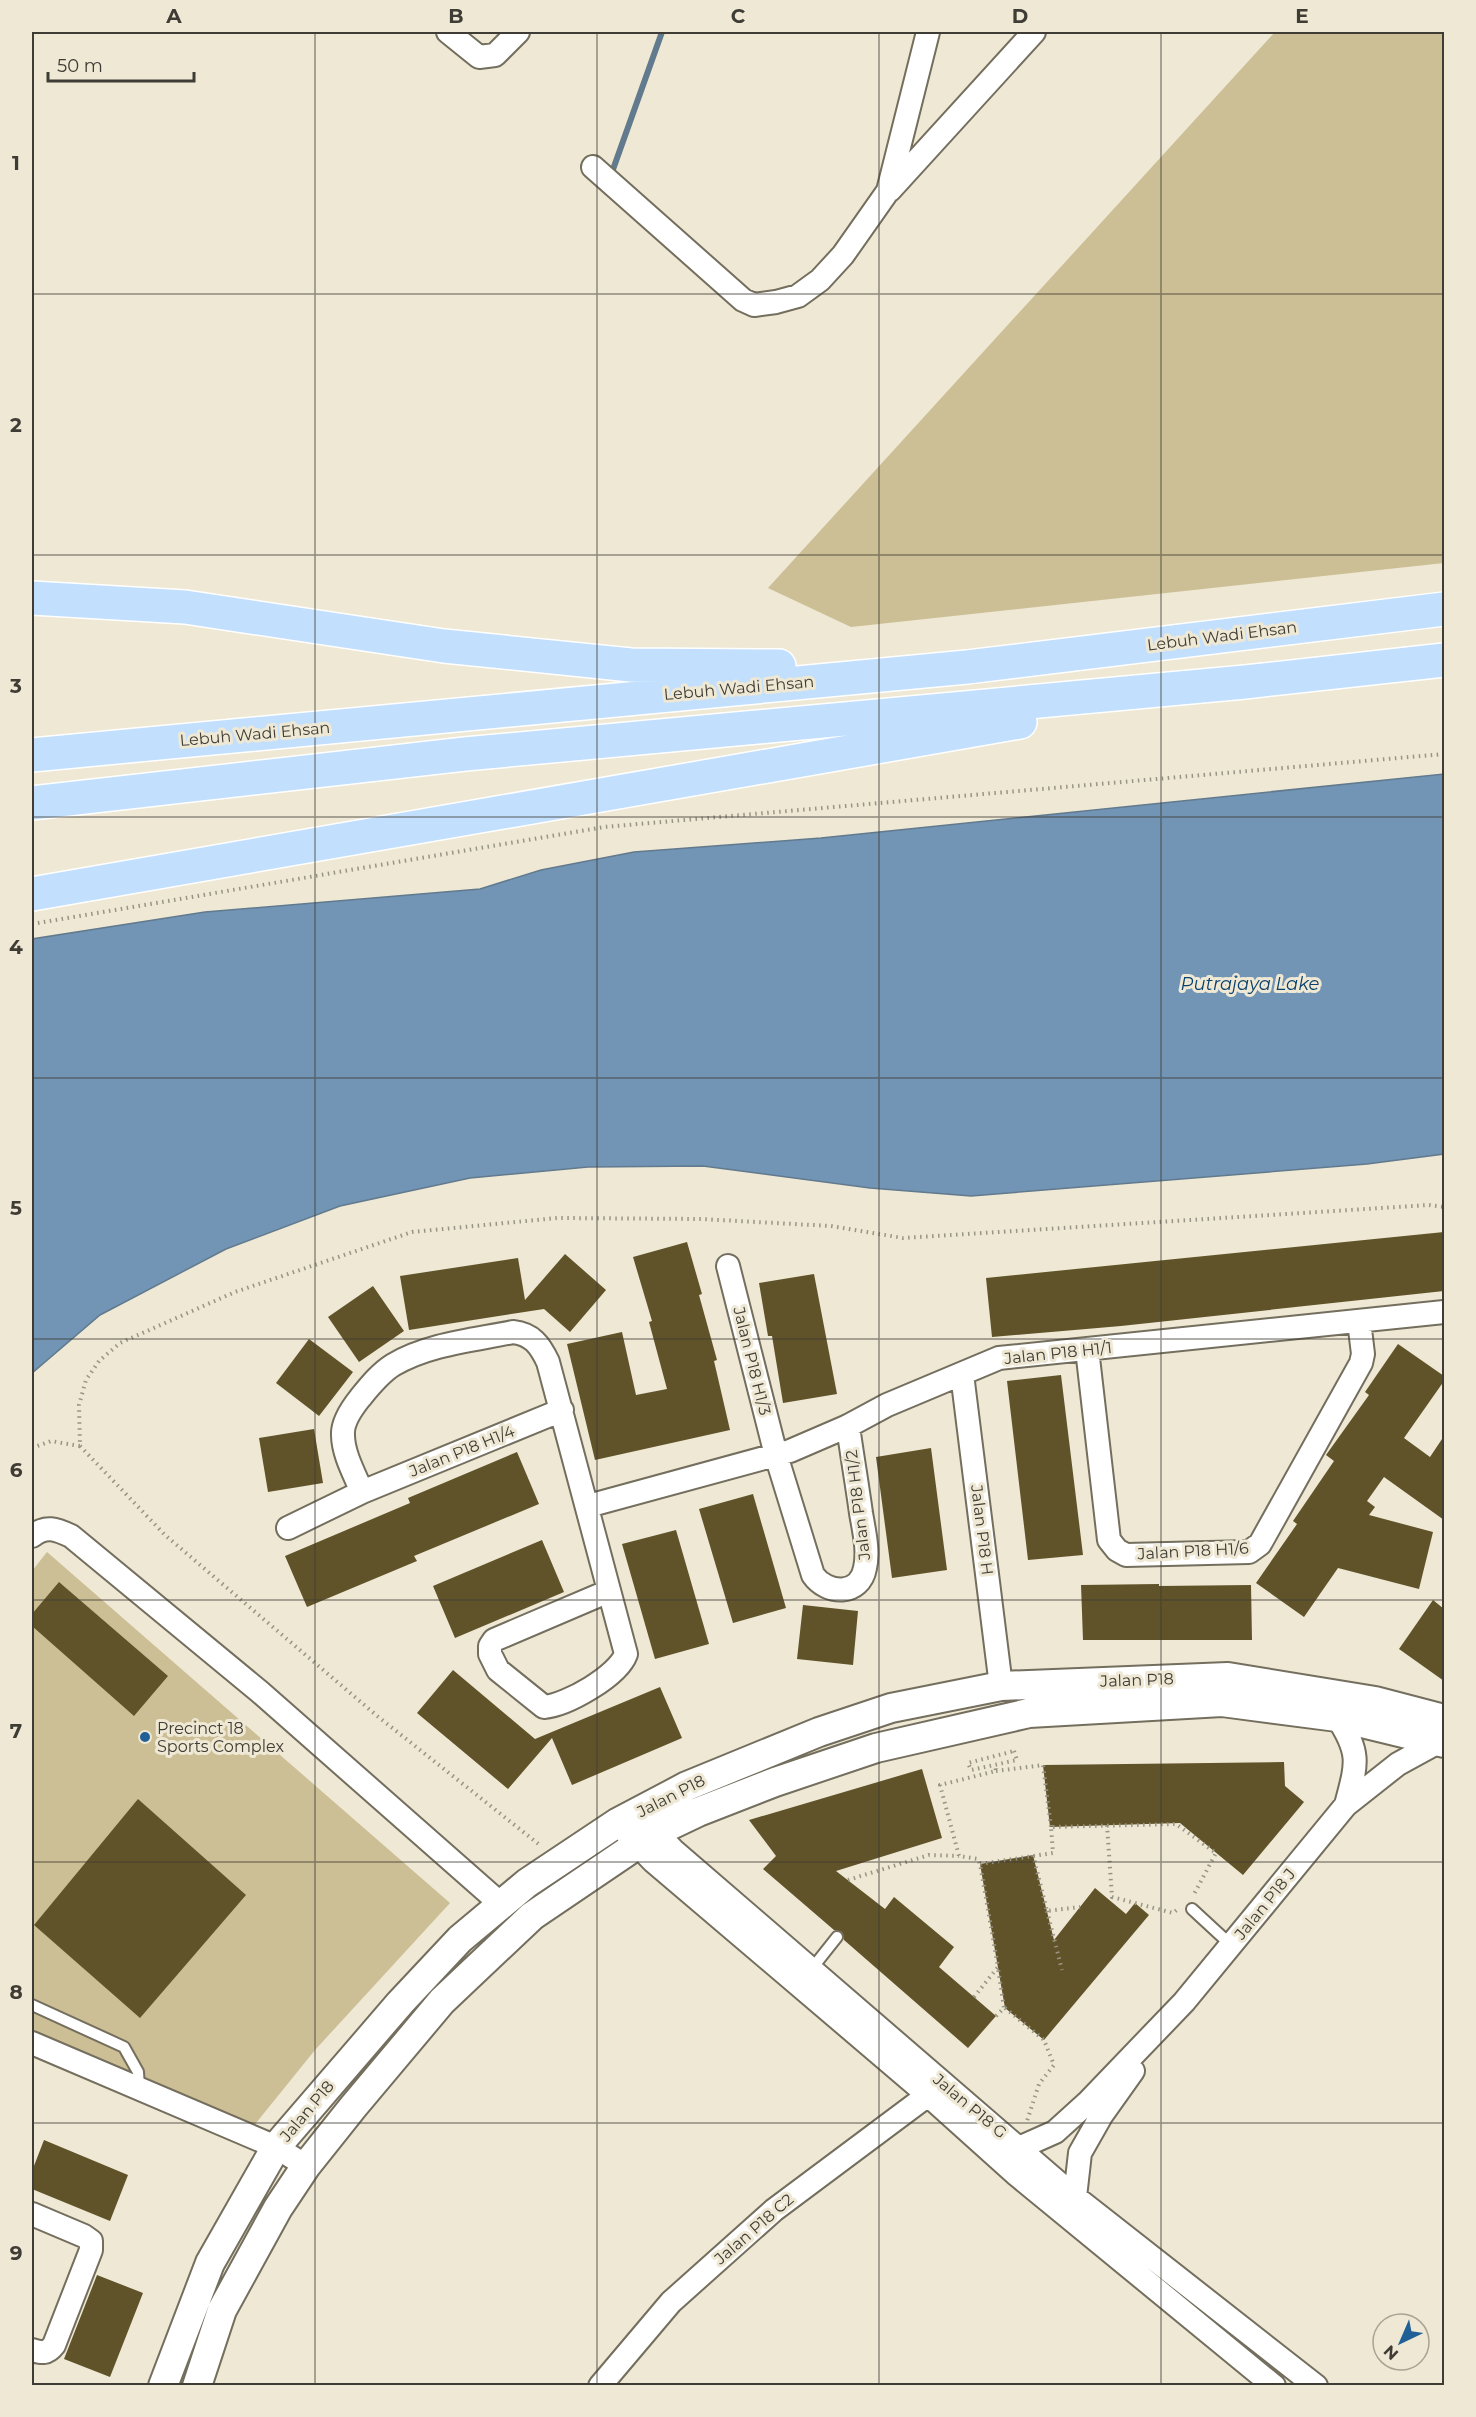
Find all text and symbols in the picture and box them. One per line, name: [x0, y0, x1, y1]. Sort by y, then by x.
text: A: [165, 4, 182, 28]
text: B: [448, 4, 464, 28]
text: C: [731, 4, 746, 28]
text: D: [1012, 4, 1028, 28]
text: E: [1295, 4, 1309, 28]
scale bar: [48, 45, 194, 83]
text: 50 m: [57, 55, 103, 77]
text: 1: [12, 151, 20, 175]
text: 2: [10, 413, 22, 437]
street label: Lebuh Wadi Ehsan: [1146, 617, 1298, 655]
street label: Lebuh Wadi Ehsan: [663, 672, 815, 704]
text: 3: [9, 674, 22, 698]
street label: Lebuh Wadi Ehsan: [179, 718, 331, 750]
text: 4: [9, 935, 23, 959]
water label: Putrajaya Lake: [1181, 973, 1320, 995]
text: 5: [10, 1196, 22, 1220]
street label: Jalan P18 H1/3: [729, 1304, 775, 1417]
street label: Jalan P18 H1/1: [1002, 1338, 1113, 1368]
street label: Jalan P18 H1/4: [406, 1421, 518, 1481]
street label: Jalan P18 H1/2: [842, 1449, 874, 1562]
text: 6: [10, 1458, 23, 1482]
street label: Jalan P18 H: [967, 1483, 997, 1576]
street label: Jalan P18 H1/6: [1136, 1539, 1249, 1563]
street label: Jalan P18: [1099, 1669, 1174, 1691]
text: 7: [10, 1719, 22, 1743]
place label: Precinct 18 Sports Complex: [157, 1719, 284, 1756]
marker: Precinct 18 Sports Complex: [138, 1730, 152, 1744]
street label: Jalan P18: [633, 1771, 708, 1822]
street label: Jalan P18 J: [1230, 1865, 1299, 1944]
text: 8: [9, 1980, 23, 2004]
street label: Jalan P18 G: [929, 2069, 1011, 2142]
street label: Jalan P18: [275, 2077, 338, 2146]
street label: Jalan P18 C2: [710, 2190, 797, 2269]
text: 9: [10, 2241, 22, 2265]
north arrow: [1371, 2312, 1431, 2372]
text: N: [1380, 2341, 1402, 2364]

